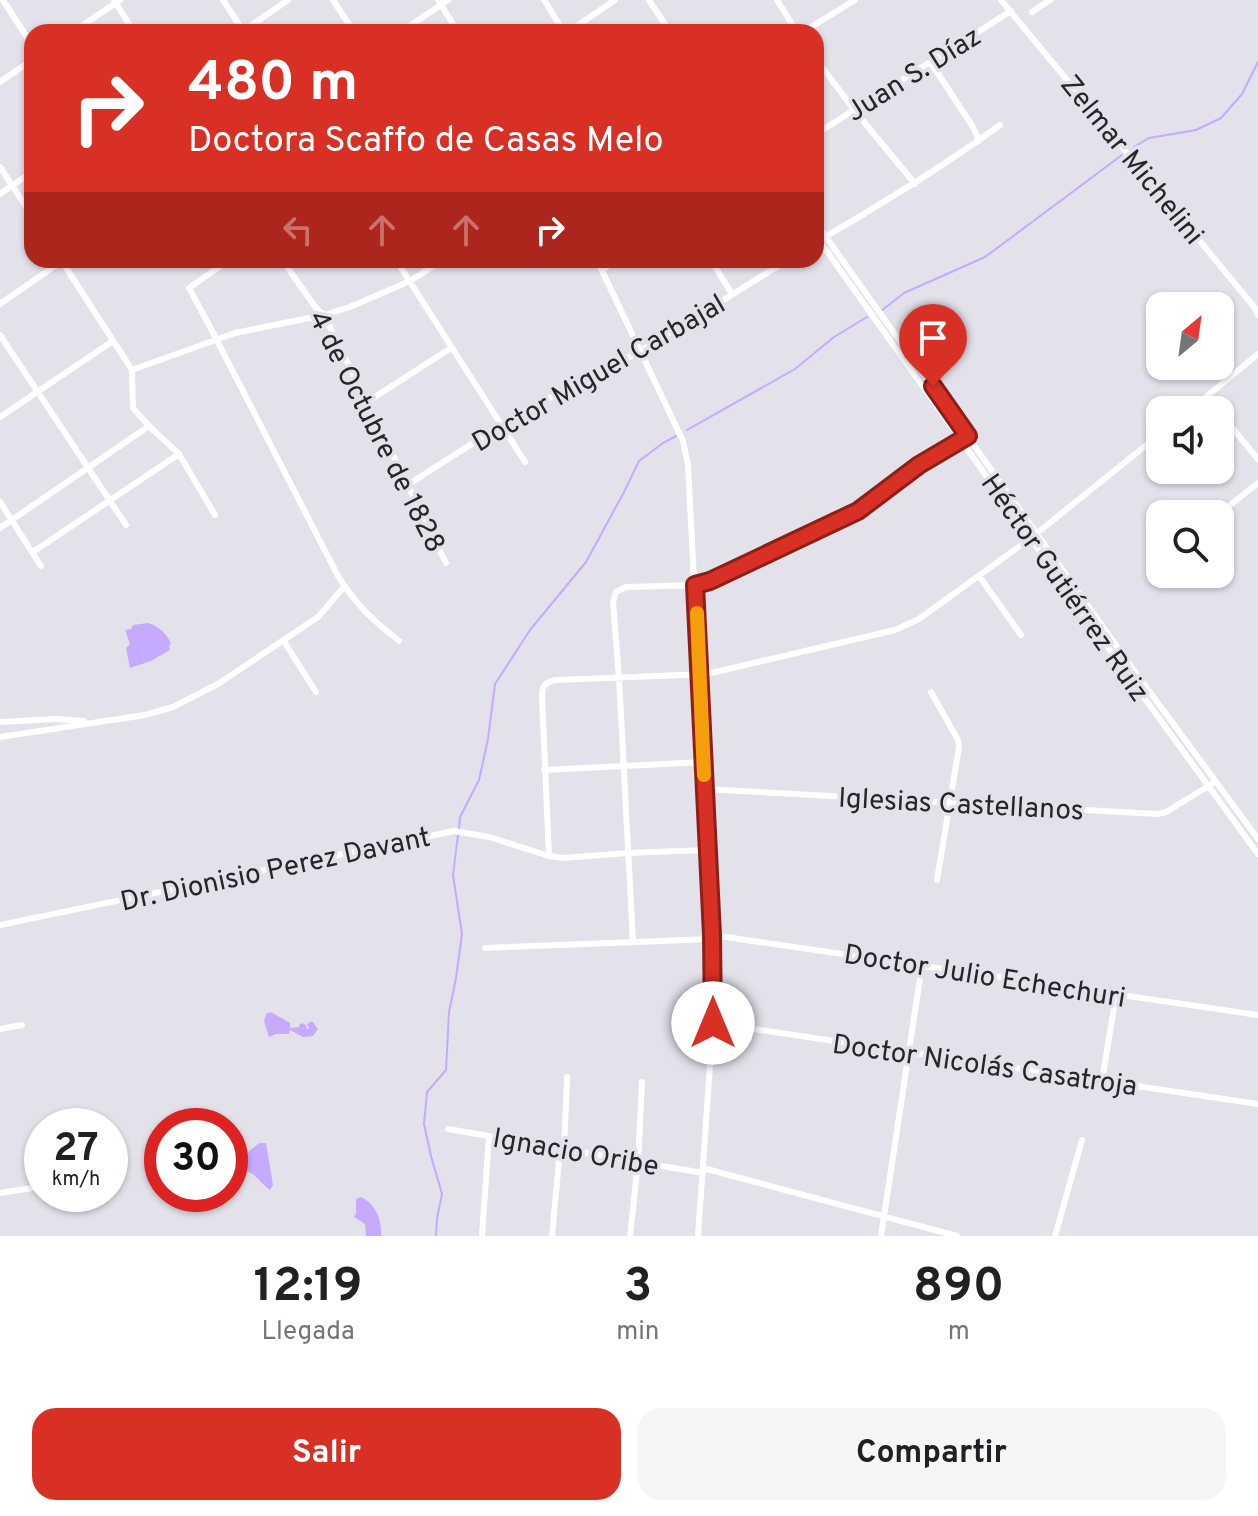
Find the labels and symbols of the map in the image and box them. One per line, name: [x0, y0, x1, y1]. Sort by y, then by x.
street label: Juan S. Díaz: [840, 20, 989, 131]
street label: Zelmar Michelini: [1051, 68, 1210, 253]
street label: Doctor Miguel Carbajal: [466, 287, 733, 462]
north arrow: [1146, 292, 1234, 380]
pin: [899, 304, 967, 386]
street label: 4 de Octubre de 1828: [299, 305, 452, 559]
street label: Héctor Gutiérrez Ruiz: [971, 468, 1156, 710]
street label: Iglesias Castellanos: [837, 782, 1085, 830]
street label: Dr. Dionisio Perez Davant: [117, 820, 434, 921]
street label: Doctor Julio Echechuri: [841, 938, 1128, 1018]
position arrow: [671, 981, 755, 1065]
street label: Doctor Nicolás Casatroja: [830, 1028, 1139, 1106]
speed limit sign: 30: [144, 1108, 248, 1212]
street label: Ignacio Oribe: [490, 1122, 661, 1186]

